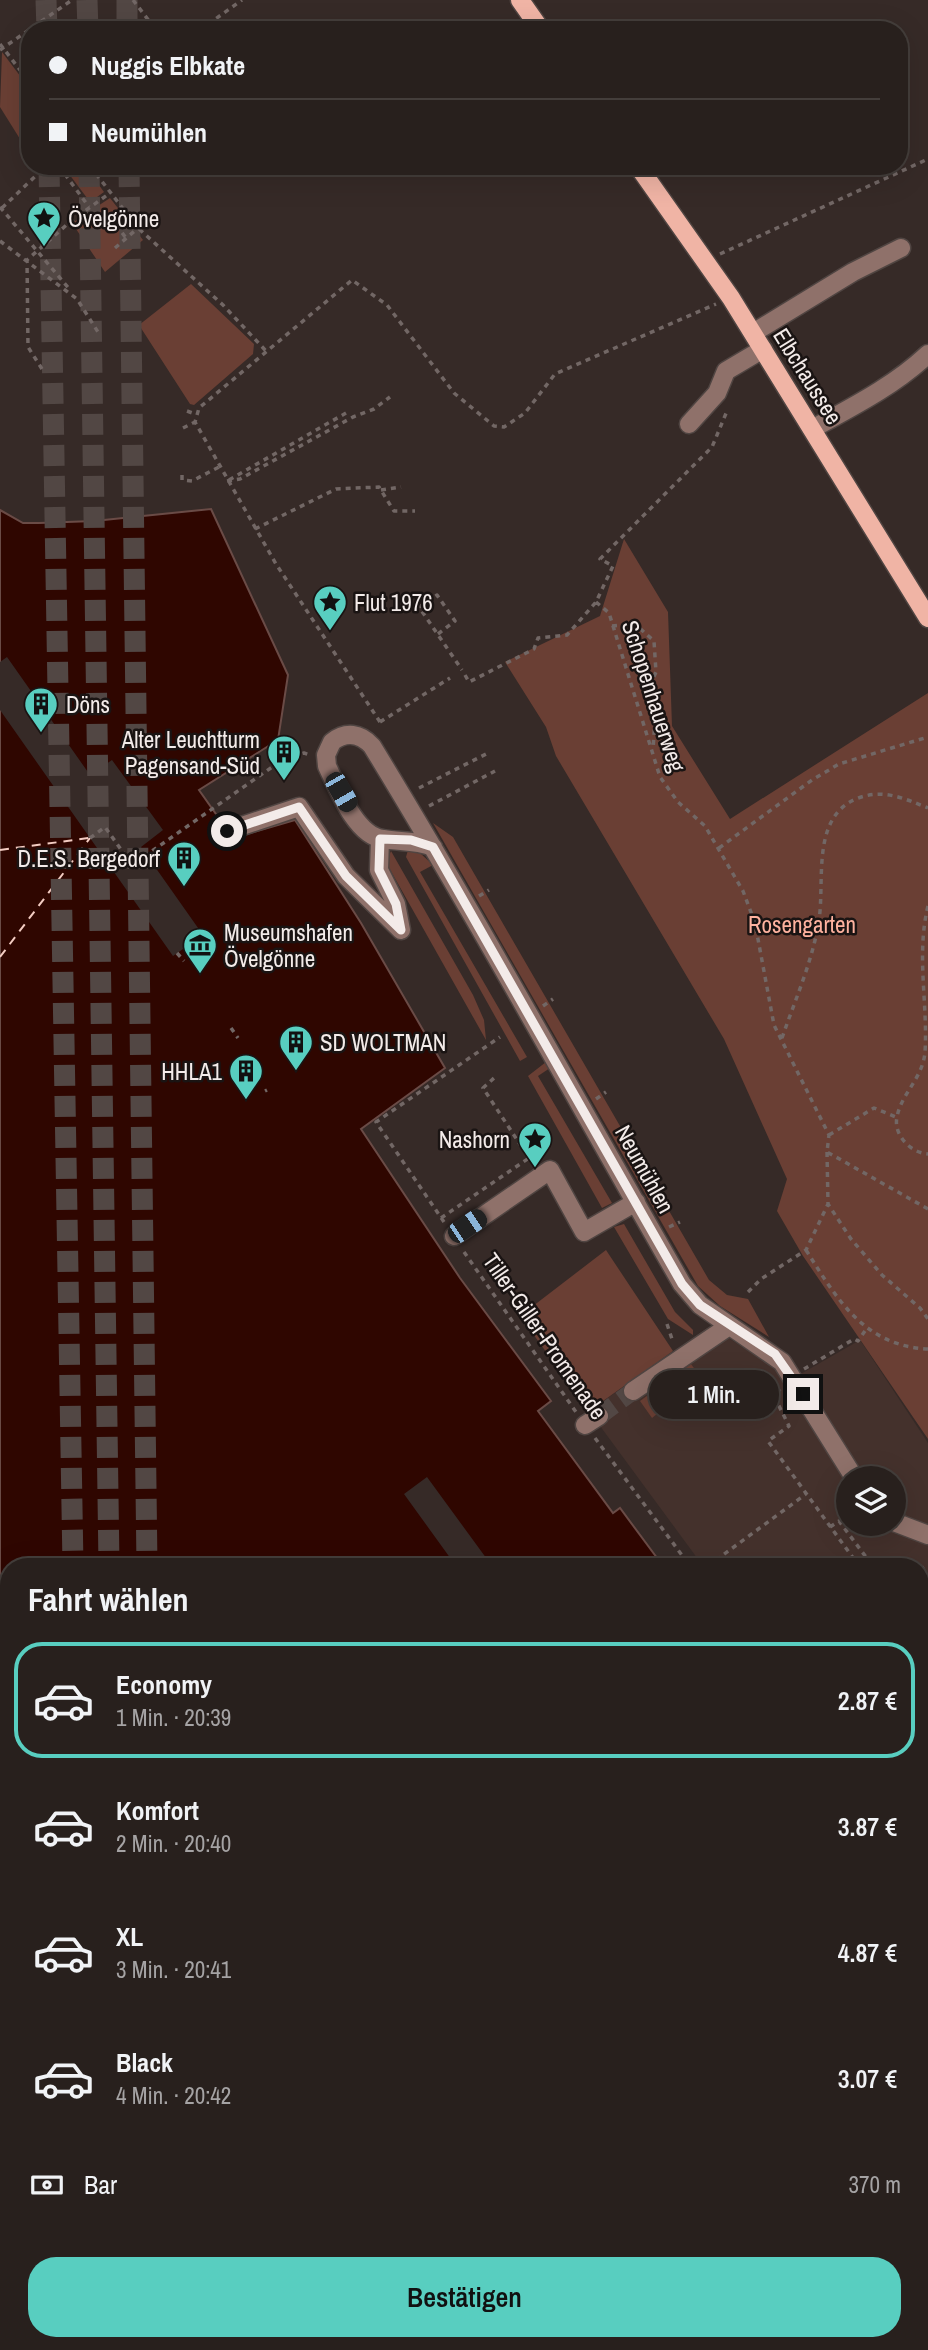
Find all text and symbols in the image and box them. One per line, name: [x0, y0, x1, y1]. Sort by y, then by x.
text: Nuggis Elbkate: [91, 48, 245, 83]
text: Neumühlen: [91, 115, 207, 150]
place icon: Övelgönne: [25, 199, 63, 248]
place label: Övelgönne: [68, 203, 159, 234]
street label: Elbchaussee: [766, 322, 850, 430]
place icon: Flut 1976: [311, 583, 349, 632]
place label: Flut 1976: [354, 587, 433, 618]
street label: Schopenhauerweg: [615, 616, 693, 776]
building icon: Döns: [22, 685, 60, 734]
place label: Döns: [66, 689, 110, 720]
place label: Alter Leuchtturm Pagensand-Süd: [121, 724, 260, 781]
building icon: Alter Leuchtturm Pagensand-Süd: [265, 733, 303, 782]
car: [322, 769, 361, 815]
route start: [211, 815, 243, 847]
building icon: D.E.S. Bergedorf: [165, 839, 203, 888]
place label: D.E.S. Bergedorf: [17, 843, 161, 874]
park label: Rosengarten: [748, 909, 856, 940]
place label: Museumshafen Övelgönne: [224, 917, 353, 974]
museum icon: Museumshafen Övelgönne: [181, 926, 219, 975]
building icon: SD WOLTMAN: [277, 1023, 315, 1072]
place label: SD WOLTMAN: [320, 1027, 446, 1058]
building icon: HHLA1: [227, 1052, 265, 1101]
place label: HHLA1: [161, 1056, 223, 1087]
street label: Neumühlen: [608, 1119, 682, 1219]
place icon: Nashorn: [516, 1120, 554, 1169]
place label: Nashorn: [439, 1124, 510, 1155]
car: [444, 1206, 491, 1246]
street label: Tiller-Giller-Promenade: [476, 1247, 614, 1425]
callout: 1 Min.: [649, 1370, 778, 1418]
route end: [787, 1378, 819, 1410]
text: 1 Min.: [687, 1379, 741, 1410]
map controls: [836, 1466, 906, 1536]
button: layers: [836, 1466, 906, 1536]
text: Fahrt wählen: [28, 1578, 189, 1621]
text: Economy: [116, 1667, 212, 1702]
icon: car: [32, 1669, 95, 1732]
text: 2.87 €: [838, 1683, 897, 1718]
text: 1 Min. · 20:39: [116, 1702, 231, 1733]
text: Komfort: [116, 1793, 199, 1828]
icon: car: [32, 1795, 95, 1858]
text: 3.87 €: [838, 1809, 897, 1844]
text: 2 Min. · 20:40: [116, 1828, 231, 1859]
text: XL: [116, 1919, 143, 1954]
icon: car: [32, 1921, 95, 1984]
text: 4.87 €: [838, 1935, 897, 1970]
text: 3 Min. · 20:41: [116, 1954, 231, 1985]
text: Black: [116, 2045, 173, 2080]
icon: car: [32, 2047, 95, 2110]
text: 3.07 €: [838, 2061, 897, 2096]
text: 4 Min. · 20:42: [116, 2080, 231, 2111]
icon: cash: [28, 2166, 66, 2204]
text: Bar: [84, 2167, 117, 2202]
text: 370 m: [849, 2169, 901, 2200]
button: Bestätigen: [28, 2257, 901, 2337]

